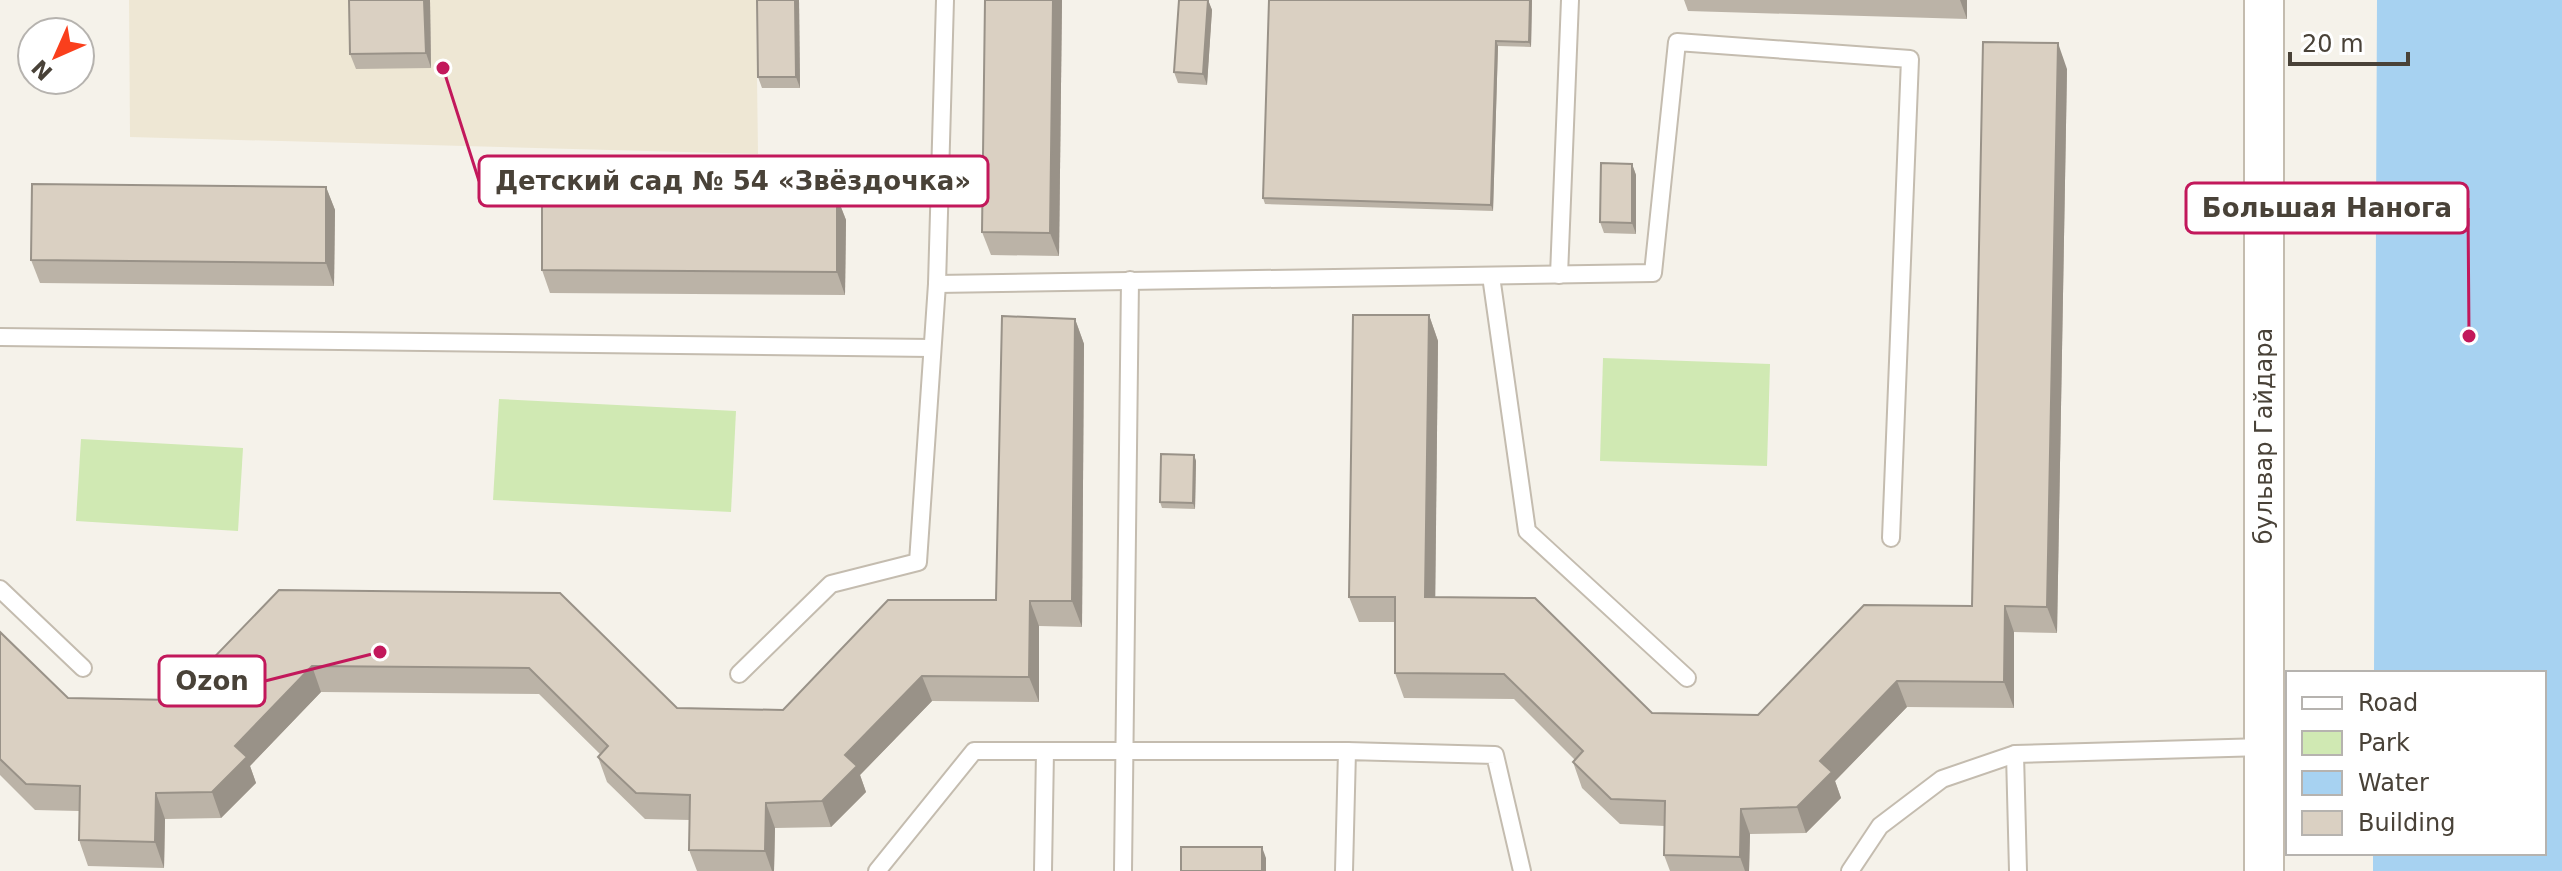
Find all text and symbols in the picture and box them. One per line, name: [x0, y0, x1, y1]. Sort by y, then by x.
north arrow: [16, 16, 96, 96]
scale bar: [2290, 16, 2408, 66]
text: 20 m: [2302, 30, 2364, 58]
text: N: [27, 54, 58, 85]
callout: Детский сад № 54 «Звёздочка»: [479, 156, 988, 206]
text: Детский сад № 54 «Звёздочка»: [495, 166, 971, 196]
callout: Большая Нанога: [2186, 183, 2468, 233]
text: Большая Нанога: [2202, 193, 2452, 223]
street label: бульвар Гайдара: [2250, 328, 2278, 544]
callout: Ozon: [159, 656, 265, 706]
text: Ozon: [175, 666, 249, 696]
legend: [2286, 671, 2546, 855]
text: Road: [2358, 689, 2418, 717]
text: Park: [2358, 729, 2410, 757]
text: Water: [2358, 769, 2429, 797]
text: Building: [2358, 809, 2455, 837]

